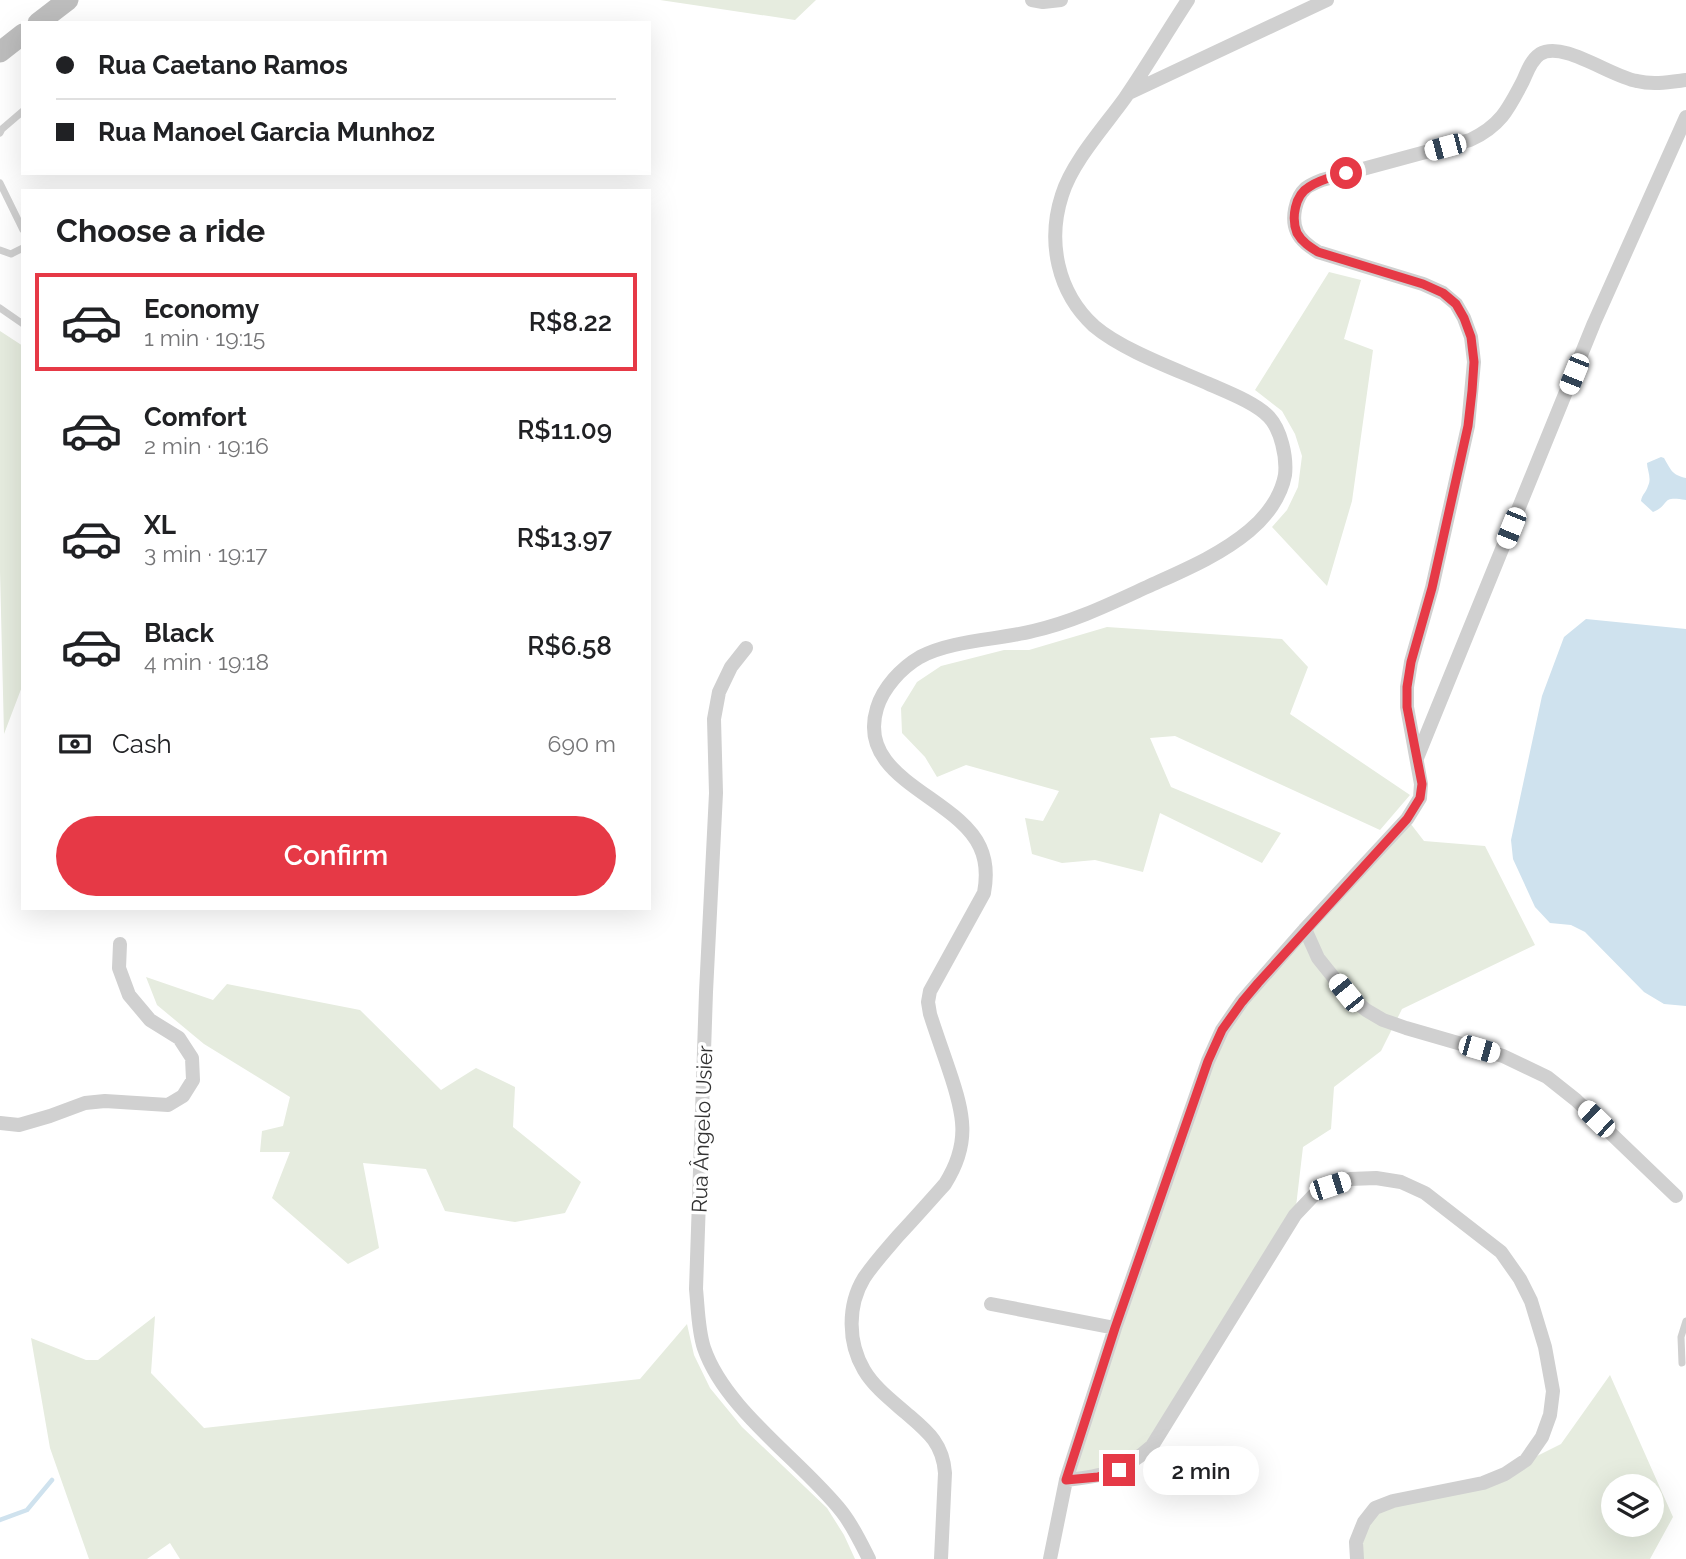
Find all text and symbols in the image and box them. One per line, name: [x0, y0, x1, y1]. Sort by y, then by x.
text: Rua Caetano Ramos: [98, 50, 348, 80]
text: Rua Manoel Garcia Munhoz: [98, 117, 435, 147]
car: [1422, 131, 1469, 163]
route start: [1330, 157, 1362, 189]
text: Choose a ride: [56, 212, 265, 249]
icon: car: [60, 291, 123, 354]
text: Economy: [144, 294, 259, 324]
text: R$8.22: [529, 307, 612, 337]
text: 1 min · 19:15: [144, 324, 265, 351]
car: [1557, 351, 1592, 397]
icon: car: [60, 399, 123, 462]
text: Comfort: [144, 402, 247, 432]
text: R$11.09: [517, 415, 612, 445]
text: 2 min · 19:16: [144, 432, 269, 459]
car: [1494, 505, 1529, 551]
icon: car: [60, 507, 123, 570]
text: XL: [144, 510, 176, 540]
text: R$13.97: [517, 523, 612, 553]
text: 3 min · 19:17: [144, 540, 267, 567]
icon: car: [60, 615, 123, 678]
text: Black: [144, 618, 214, 648]
text: R$6.58: [527, 631, 612, 661]
text: 4 min · 19:18: [144, 648, 269, 675]
icon: cash: [56, 725, 94, 763]
text: Cash: [112, 729, 172, 759]
text: 690 m: [548, 730, 616, 757]
button: Confirm: [56, 816, 616, 896]
car: [1325, 970, 1368, 1016]
car: [1456, 1033, 1503, 1065]
street label: Rua Ângelo Usier: [687, 1044, 717, 1213]
car: [1574, 1097, 1619, 1141]
car: [1307, 1170, 1354, 1202]
callout: 2 min: [1144, 1446, 1259, 1494]
route end: [1103, 1454, 1135, 1486]
text: 2 min: [1172, 1457, 1230, 1484]
map controls: [1601, 1474, 1664, 1537]
button: layers: [1601, 1474, 1664, 1537]

